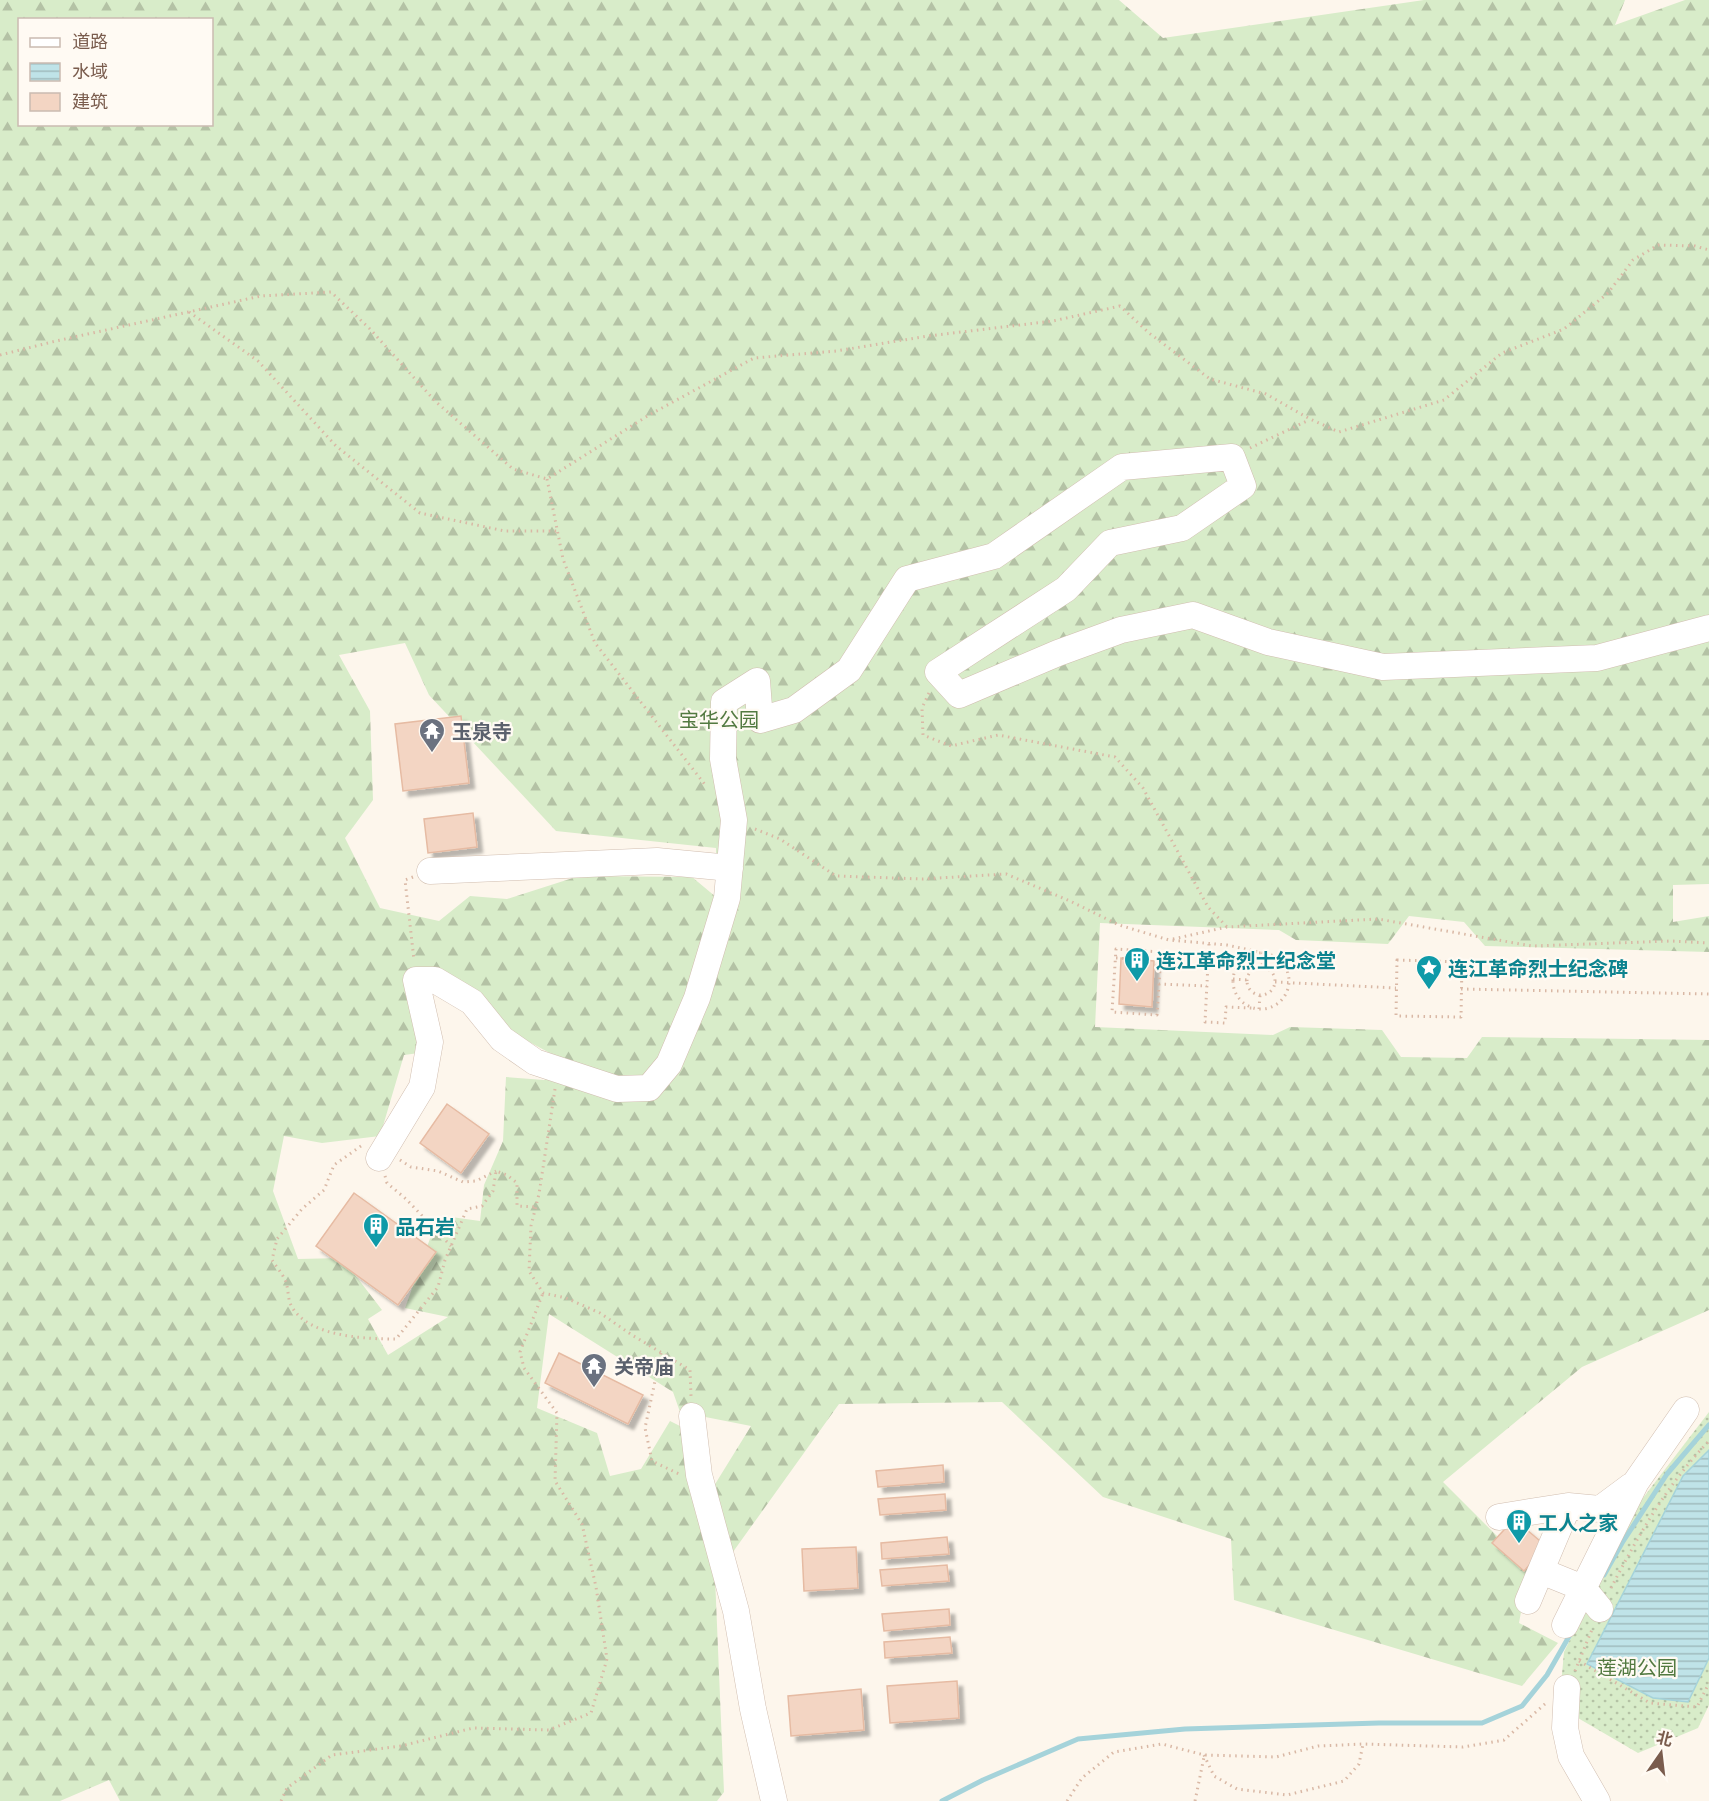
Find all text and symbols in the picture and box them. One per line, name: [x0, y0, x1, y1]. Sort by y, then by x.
legend: [18, 18, 213, 126]
text: 道路: [72, 30, 108, 52]
text: 水域: [72, 60, 108, 82]
text: 建筑: [72, 90, 108, 112]
park label: 宝华公园: [679, 707, 759, 731]
temple icon: 玉泉寺: [417, 716, 447, 754]
place label: 玉泉寺: [452, 719, 512, 743]
building icon: 连江革命烈士纪念堂: [1122, 945, 1152, 983]
place label: 连江革命烈士纪念堂: [1156, 948, 1336, 972]
place icon: 连江革命烈士纪念碑: [1414, 953, 1444, 991]
place label: 连江革命烈士纪念碑: [1448, 956, 1628, 980]
building icon: 品石岩: [361, 1211, 391, 1249]
place label: 品石岩: [395, 1214, 455, 1238]
temple icon: 关帝庙: [579, 1351, 609, 1389]
place label: 关帝庙: [614, 1354, 674, 1378]
building icon: 工人之家: [1504, 1507, 1534, 1545]
place label: 工人之家: [1538, 1510, 1618, 1534]
park label: 莲湖公园: [1597, 1655, 1677, 1679]
north arrow: [1631, 1723, 1691, 1783]
text: 北: [1655, 1727, 1675, 1749]

